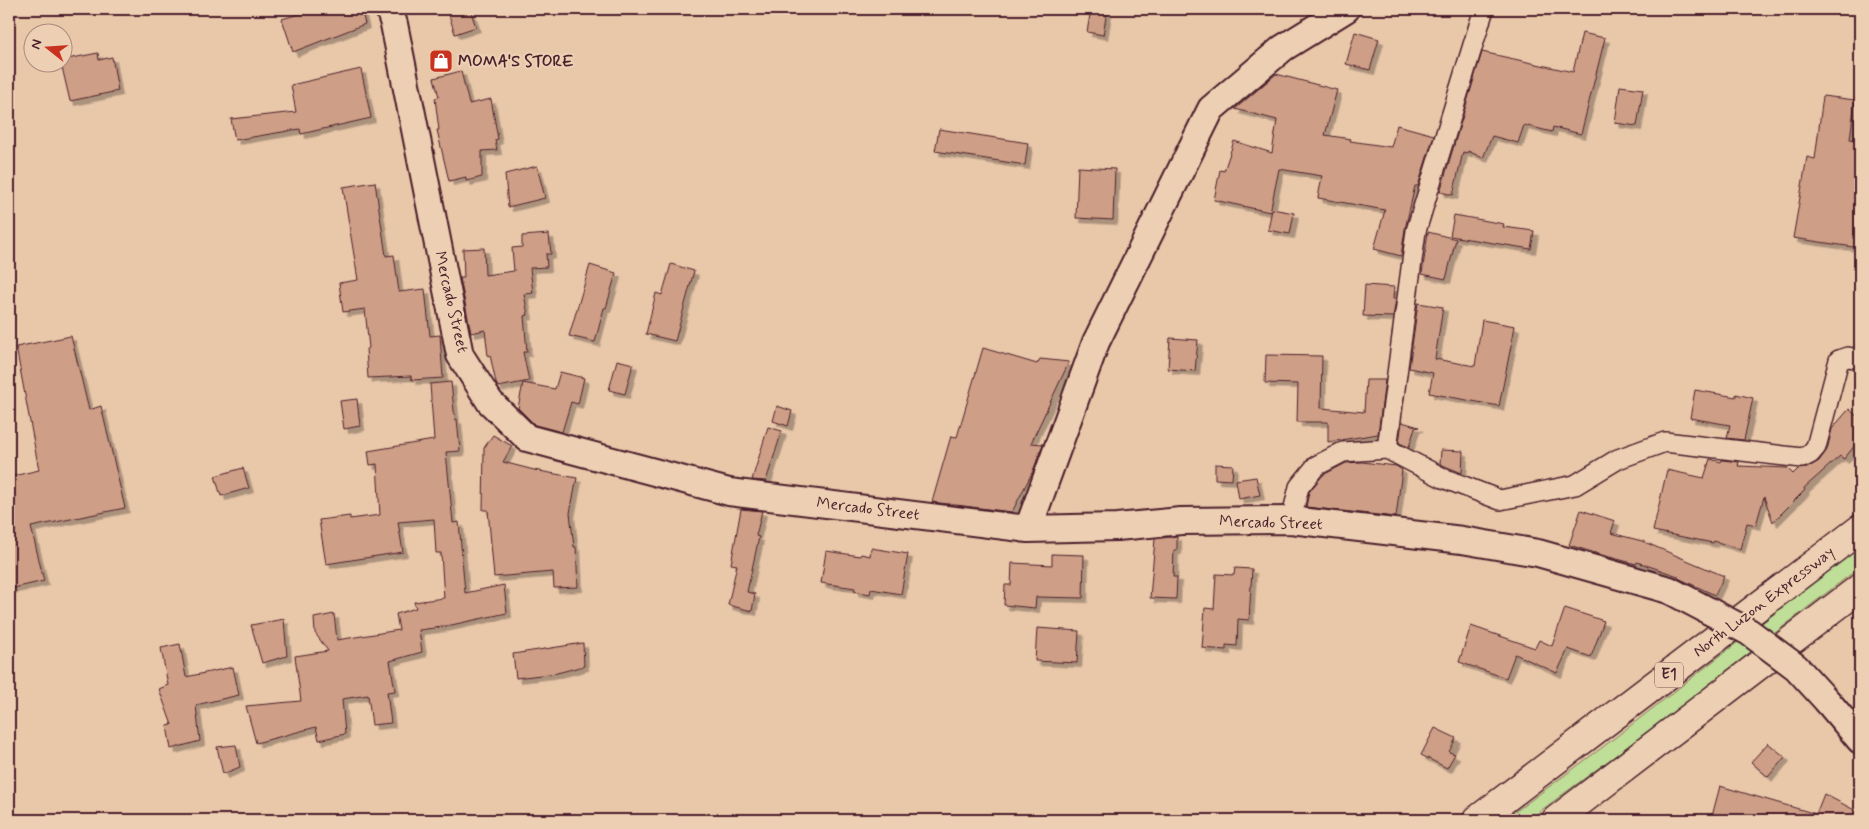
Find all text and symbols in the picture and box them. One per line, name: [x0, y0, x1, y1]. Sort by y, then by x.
north arrow: [22, 22, 72, 72]
text: N: [27, 37, 46, 52]
shop icon: MOMA'S STORE: [428, 48, 454, 74]
place label: MOMA'S STORE: [458, 51, 574, 72]
street label: Mercado Street: [429, 249, 473, 355]
street label: Mercado Street: [815, 492, 921, 526]
street label: Mercado Street: [1219, 511, 1323, 535]
street label: North Luzon Expressway: [1689, 542, 1839, 662]
road number: E1: [1655, 662, 1683, 688]

